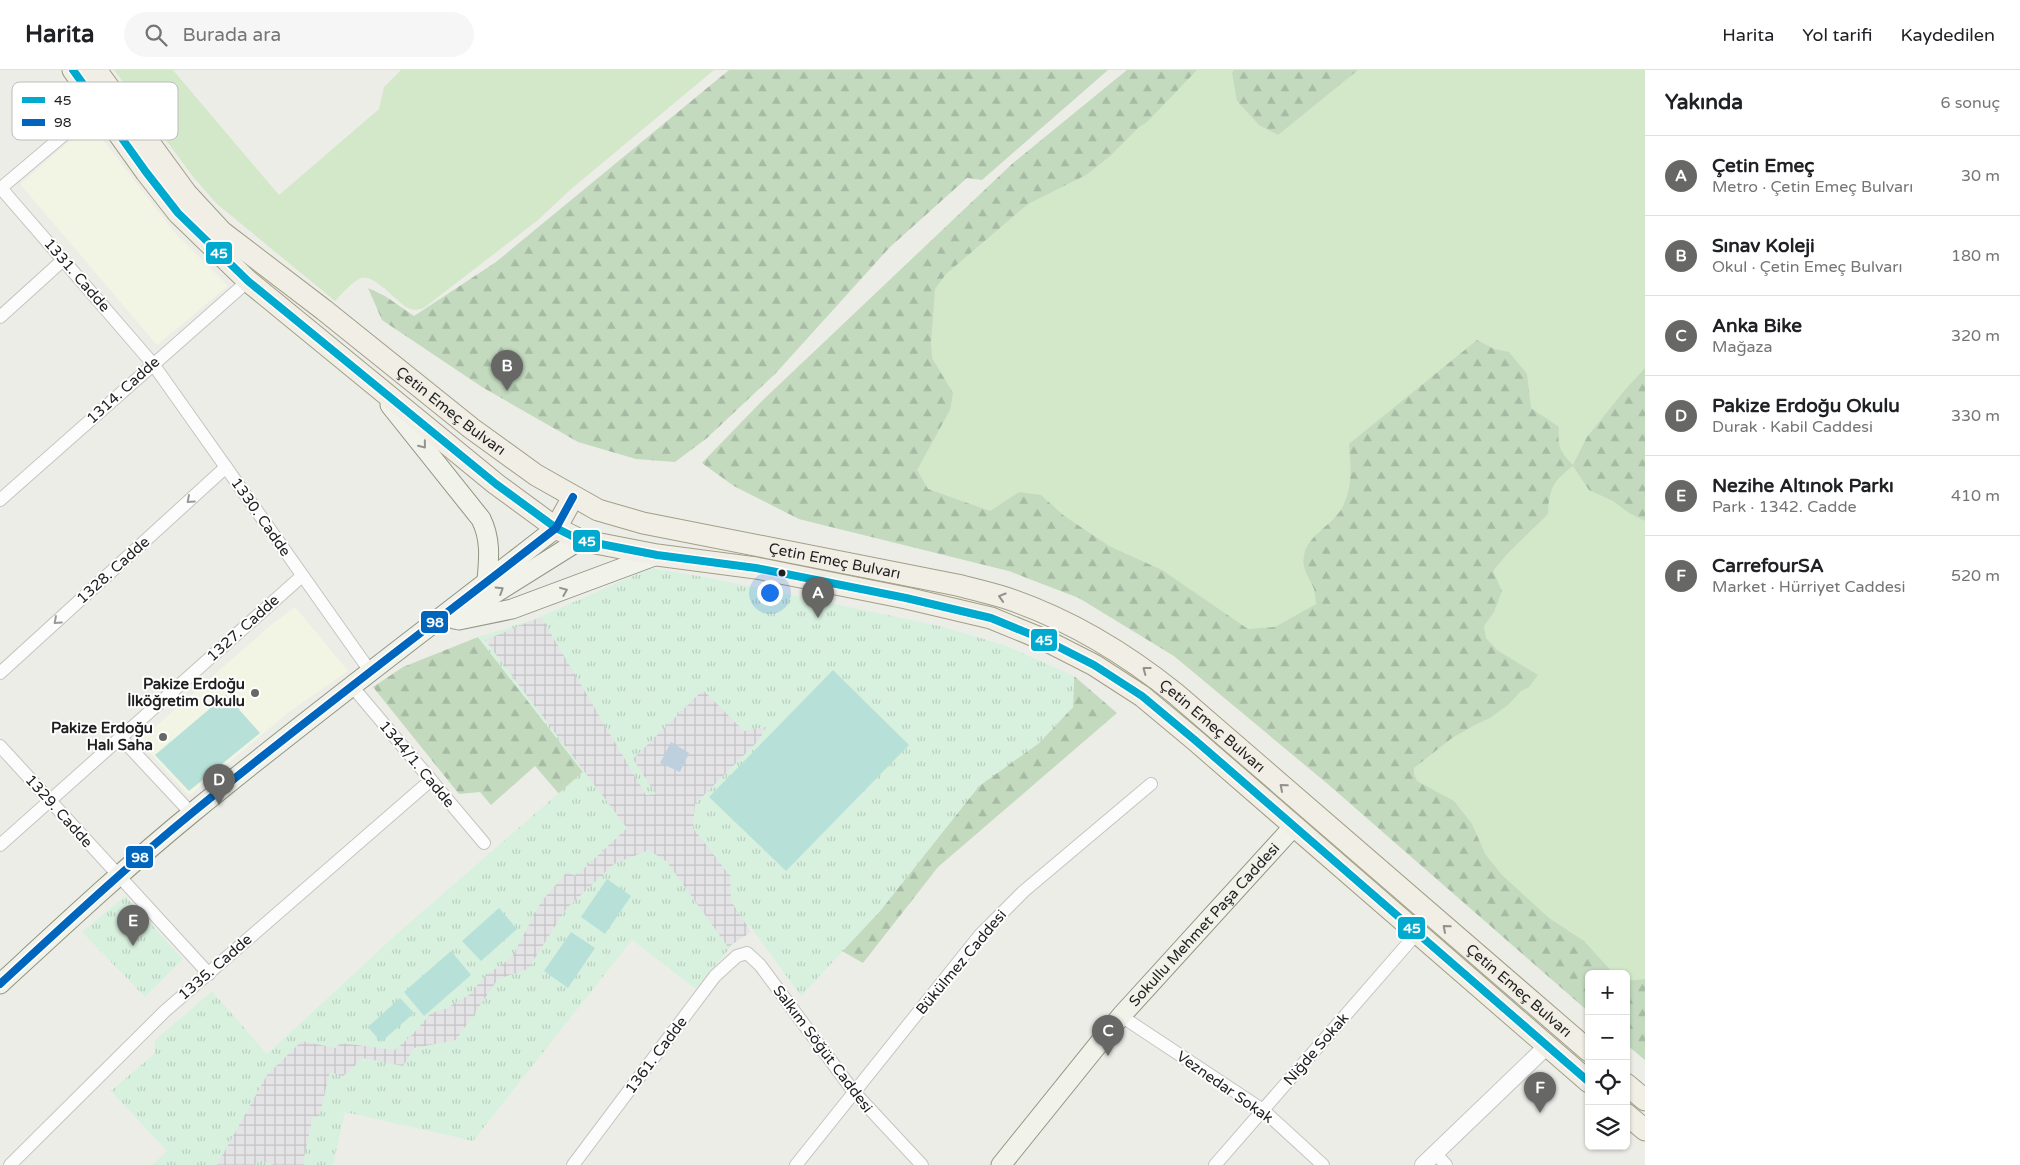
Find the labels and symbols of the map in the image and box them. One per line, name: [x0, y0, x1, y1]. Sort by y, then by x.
legend: [12, 82, 178, 140]
text: 45: [54, 92, 72, 109]
text: 98: [54, 114, 72, 131]
street label: 1331. Cadde: [40, 234, 114, 316]
line badge: 45: [205, 241, 233, 265]
text: 45: [210, 245, 228, 262]
pin: B: [491, 350, 523, 391]
street label: 1314. Cadde: [83, 353, 163, 427]
street label: Çetin Emeç Bulvarı: [394, 363, 510, 459]
one-way arrow: [418, 440, 427, 449]
street label: 1330. Cadde: [227, 474, 295, 560]
one-way arrow: [186, 494, 195, 503]
line badge: 45: [572, 529, 601, 553]
street label: 1328. Cadde: [73, 533, 153, 607]
text: 45: [578, 533, 596, 550]
street label: Çetin Emeç Bulvarı: [767, 539, 902, 583]
unlabelled marker: [777, 568, 787, 578]
pin: A: [802, 577, 834, 618]
your location: [757, 580, 783, 606]
one-way arrow: [560, 586, 568, 596]
one-way arrow: [495, 587, 504, 596]
street label: 1327. Cadde: [203, 591, 283, 665]
one-way arrow: [998, 593, 1007, 603]
line badge: 98: [420, 610, 449, 634]
text: 98: [426, 614, 444, 631]
one-way arrow: [53, 615, 62, 624]
line badge: 45: [1030, 628, 1058, 652]
text: 45: [1035, 632, 1053, 649]
one-way arrow: [1143, 668, 1152, 676]
place label: Pakize Erdoğu İlköğretim Okulu: [127, 675, 245, 711]
street label: Çetin Emeç Bulvarı: [1156, 675, 1269, 776]
marker: Pakize Erdoğu İlköğretim Okulu: [249, 687, 261, 699]
street label: 1344/1. Cadde: [375, 717, 459, 811]
place label: Pakize Erdoğu Halı Saha: [51, 719, 153, 754]
marker: Pakize Erdoğu Halı Saha: [157, 731, 169, 743]
pin: D: [203, 764, 235, 805]
street label: 1329. Cadde: [22, 771, 96, 851]
one-way arrow: [1280, 784, 1289, 793]
street label: Sokullu Mehmet Paşa Caddesi: [1125, 839, 1283, 1010]
line badge: 98: [125, 845, 154, 869]
text: 98: [131, 849, 149, 866]
pin: E: [117, 905, 149, 946]
street label: Bükülmez Caddesi: [912, 906, 1010, 1018]
line badge: 45: [1397, 916, 1426, 940]
text: 45: [1403, 920, 1421, 937]
one-way arrow: [1443, 925, 1452, 933]
street label: 1335. Cadde: [175, 930, 255, 1004]
street label: Çetin Emeç Bulvarı: [1462, 940, 1575, 1041]
street label: Salkım Söğüt Caddesi: [769, 982, 877, 1116]
street label: Niğde Sokak: [1280, 1009, 1352, 1089]
street label: 1361. Cadde: [621, 1013, 691, 1097]
pin: C: [1092, 1015, 1124, 1056]
street label: Veznedar Sokak: [1173, 1047, 1277, 1127]
pin: F: [1524, 1072, 1556, 1113]

